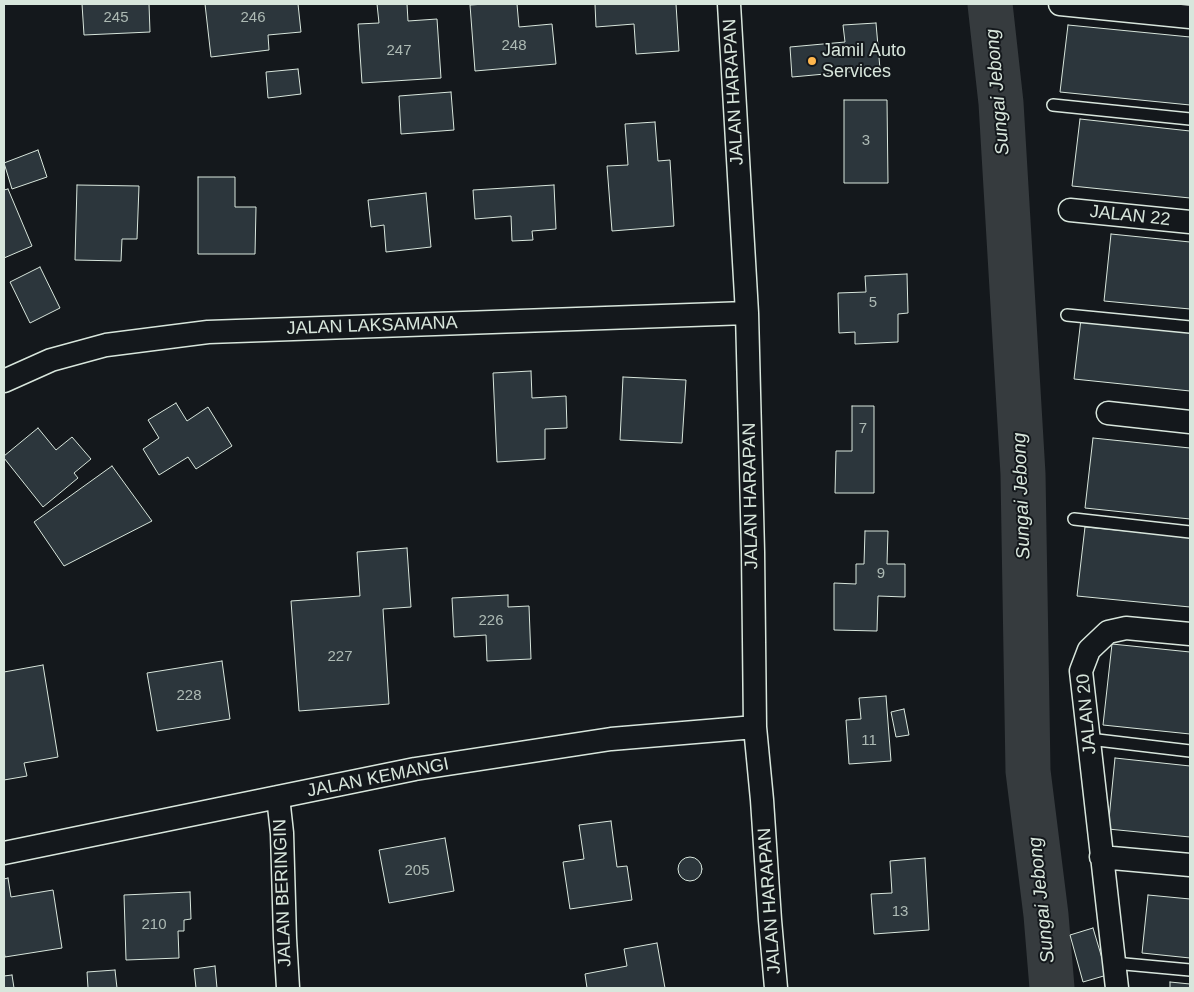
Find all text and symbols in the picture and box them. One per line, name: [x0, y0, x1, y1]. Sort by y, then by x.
house number: 245: [103, 9, 129, 27]
house number: 246: [240, 9, 266, 27]
street label: JALAN HARAPAN: [719, 18, 749, 166]
water label: Sungai Jebong: [981, 28, 1015, 156]
house number: 248: [501, 37, 527, 55]
place label: Jamil Auto Services: [822, 40, 906, 82]
house number: 247: [386, 42, 412, 60]
marker: Jamil Auto Services: [806, 55, 818, 67]
house number: 3: [862, 132, 870, 150]
street label: JALAN 22: [1089, 201, 1171, 231]
house number: 5: [869, 294, 877, 312]
street label: JALAN LAKSAMANA: [286, 312, 458, 340]
house number: 7: [859, 420, 867, 438]
street label: JALAN HARAPAN: [739, 422, 763, 570]
water label: Sungai Jebong: [1008, 432, 1036, 560]
house number: 9: [877, 565, 885, 583]
house number: 226: [478, 612, 504, 630]
house number: 227: [327, 648, 353, 666]
street label: JALAN 20: [1073, 673, 1101, 755]
house number: 228: [176, 687, 202, 705]
house number: 11: [861, 732, 877, 750]
street label: JALAN KEMANGI: [305, 754, 451, 802]
street label: JALAN BERINGIN: [270, 819, 296, 967]
street label: JALAN HARAPAN: [754, 827, 786, 975]
water label: Sungai Jebong: [1024, 836, 1060, 964]
house number: 205: [404, 862, 430, 880]
house number: 13: [892, 903, 908, 921]
house number: 210: [141, 916, 167, 934]

